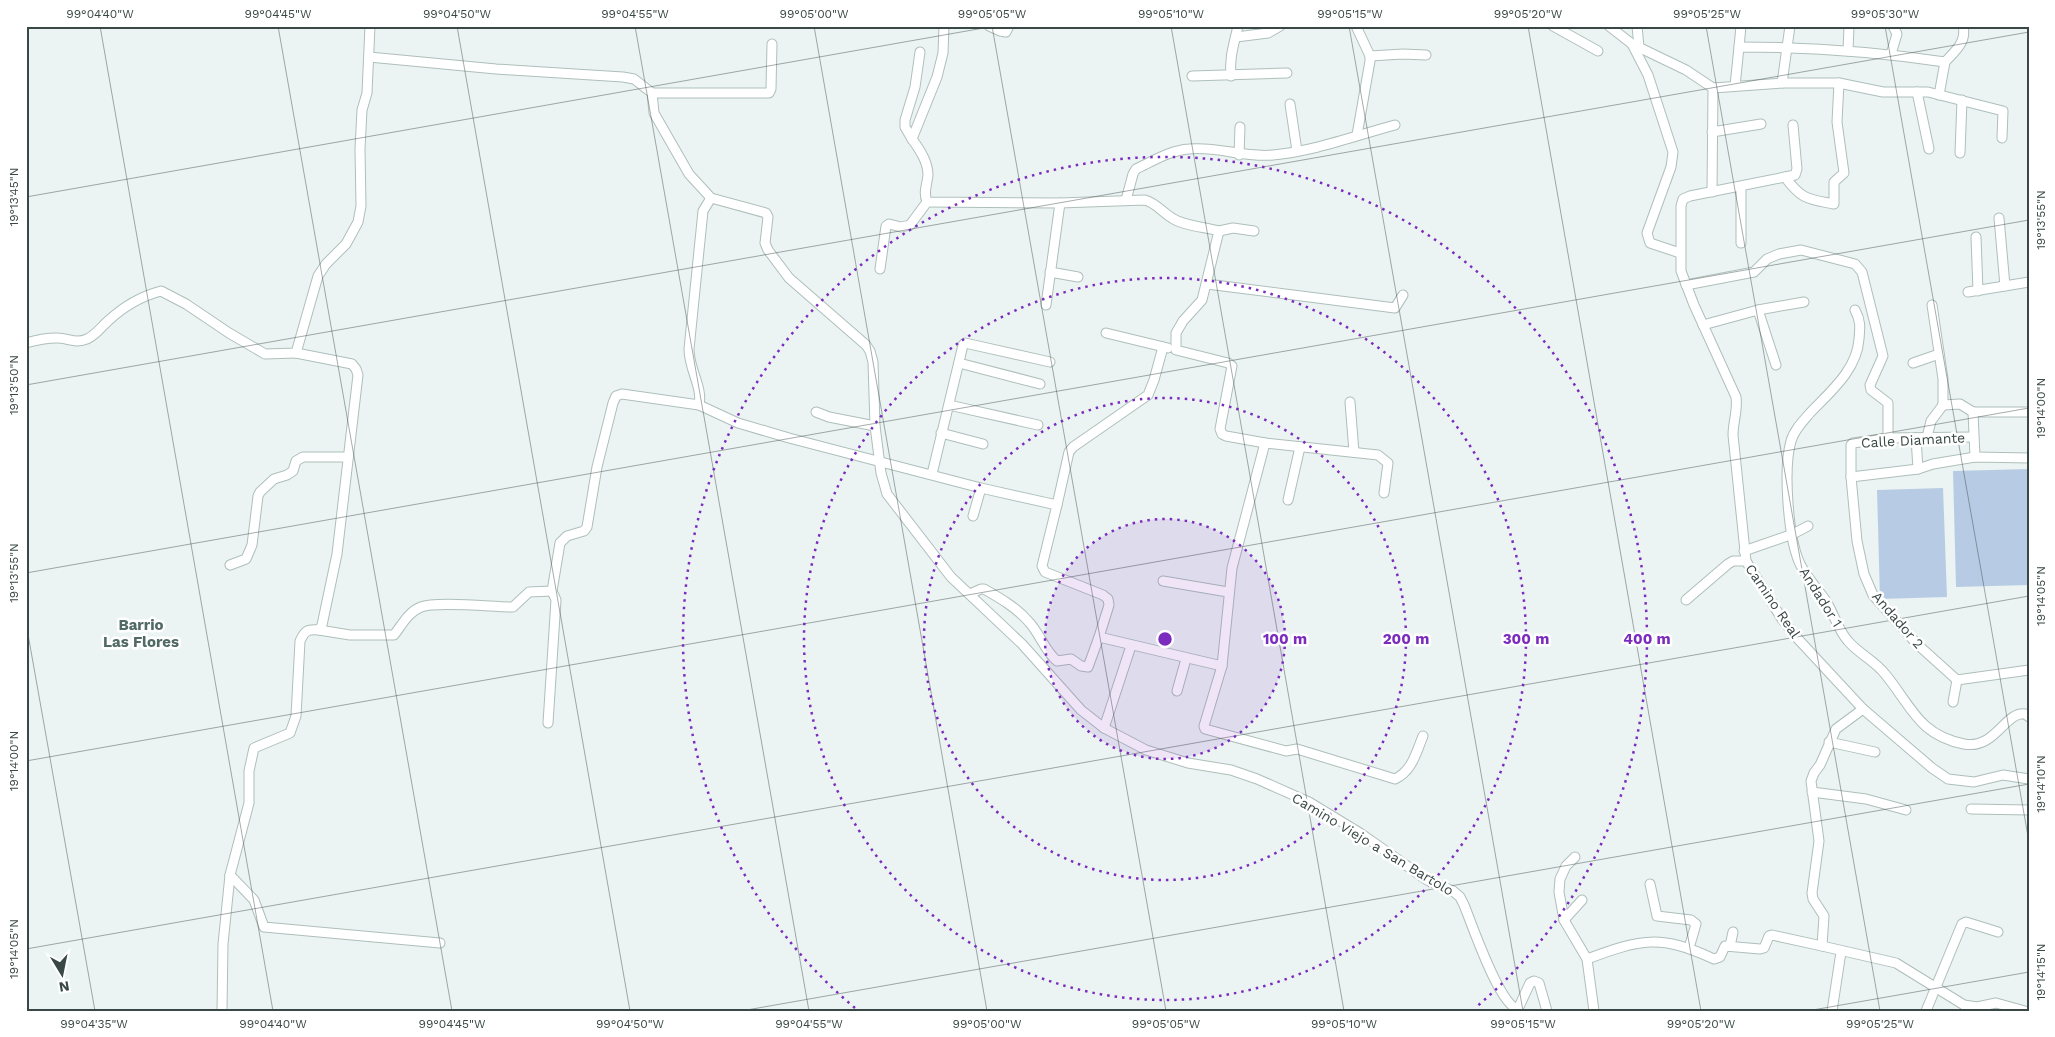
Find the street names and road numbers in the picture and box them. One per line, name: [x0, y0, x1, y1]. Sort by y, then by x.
street label: Calle Diamante: [1860, 429, 1966, 451]
street label: Camino Real: [1742, 561, 1804, 642]
street label: Andador 1: [1796, 564, 1846, 630]
street label: Andador 2: [1869, 588, 1927, 652]
street label: Camino Viejo a San Bartolo: [1289, 789, 1457, 899]

